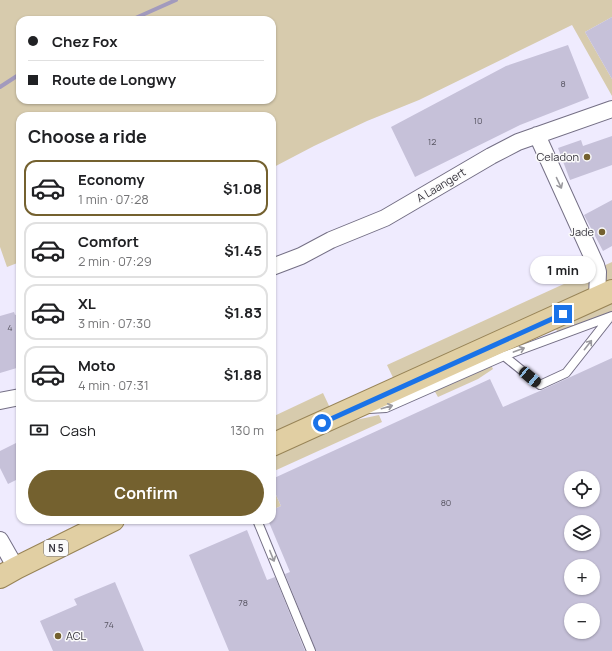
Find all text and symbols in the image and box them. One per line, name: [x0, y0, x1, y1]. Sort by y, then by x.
text: Chez Fox: [52, 31, 117, 52]
text: Route de Longwy: [52, 69, 176, 90]
house number: 8: [560, 77, 566, 90]
house number: 10: [474, 114, 483, 127]
text: Choose a ride: [28, 124, 147, 148]
house number: 12: [428, 135, 436, 148]
place label: Celadon: [536, 149, 579, 164]
marker: Celadon: [582, 152, 592, 162]
street label: A Laangert: [413, 164, 468, 205]
text: Economy: [78, 169, 145, 190]
icon: car: [30, 170, 66, 206]
one-way arrow: [556, 177, 563, 189]
text: $1.08: [223, 178, 262, 199]
text: 1 min · 07:28: [78, 190, 149, 208]
place label: Jade: [570, 224, 595, 239]
marker: Jade: [597, 227, 607, 237]
text: Comfort: [78, 231, 139, 252]
icon: car: [30, 232, 66, 268]
text: $1.45: [224, 240, 262, 261]
text: 2 min · 07:29: [78, 252, 152, 270]
callout: 1 min: [530, 256, 596, 284]
text: 1 min: [547, 261, 579, 279]
text: XL: [78, 293, 96, 314]
icon: car: [30, 294, 66, 330]
text: $1.83: [224, 302, 262, 323]
route end: [554, 305, 572, 323]
text: 3 min · 07:30: [78, 314, 151, 332]
house number: 4: [7, 321, 13, 334]
one-way arrow: [584, 339, 593, 350]
one-way arrow: [512, 346, 525, 353]
text: Moto: [78, 355, 115, 376]
icon: car: [30, 356, 66, 392]
text: $1.88: [224, 364, 262, 385]
car: [517, 365, 543, 389]
text: 4 min · 07:31: [78, 376, 149, 394]
one-way arrow: [380, 403, 393, 410]
route start: [313, 414, 331, 432]
icon: cash: [28, 419, 50, 441]
text: Cash: [60, 420, 96, 441]
text: 130 m: [230, 421, 264, 439]
button: Confirm: [28, 470, 264, 516]
map controls: [564, 471, 600, 639]
button: locate: [564, 471, 600, 507]
house number: 80: [441, 496, 451, 509]
button: layers: [564, 515, 600, 551]
road number: N 5: [44, 540, 68, 556]
one-way arrow: [269, 550, 276, 562]
button: +: [564, 559, 600, 595]
house number: 78: [238, 596, 248, 609]
button: −: [564, 603, 600, 639]
house number: 74: [104, 618, 114, 631]
place label: ACL: [66, 628, 87, 643]
marker: ACL: [53, 631, 63, 641]

